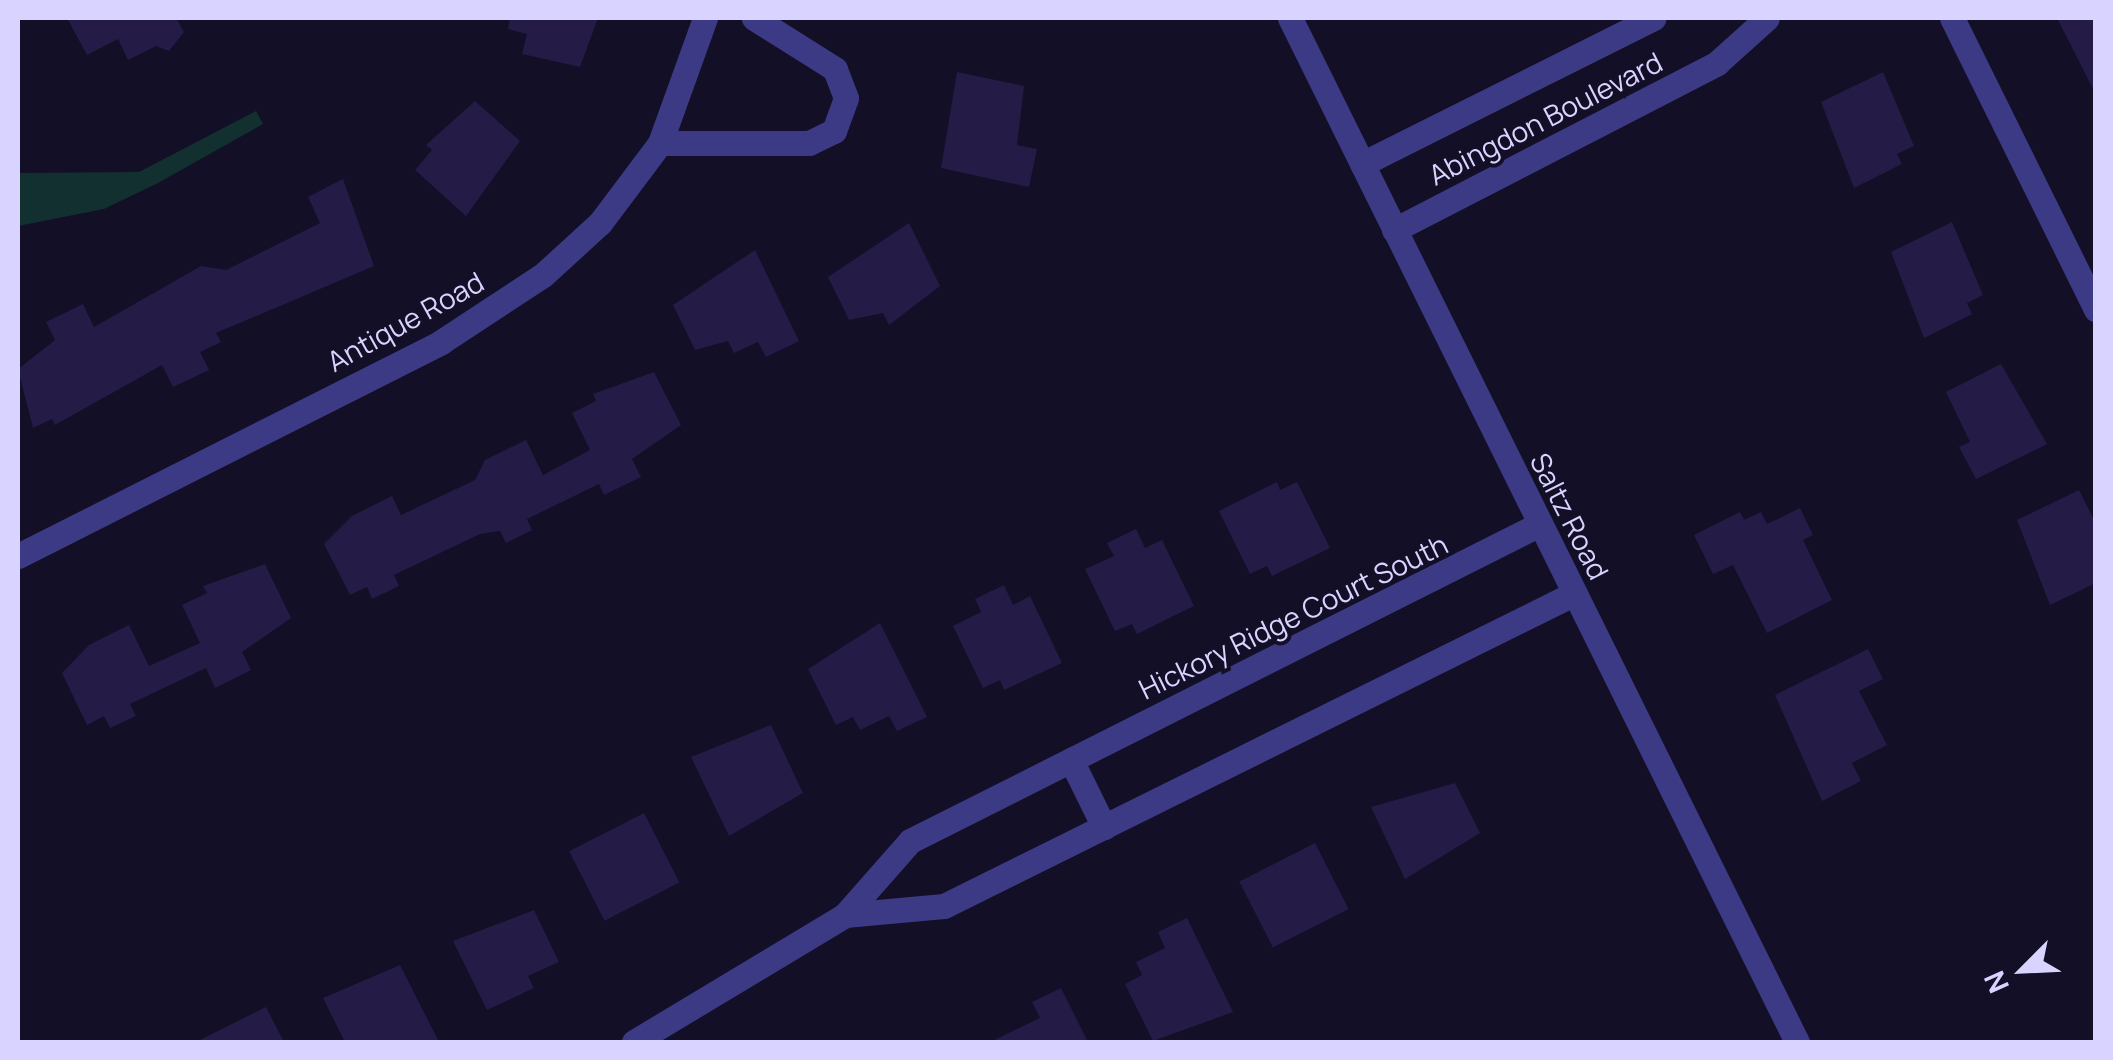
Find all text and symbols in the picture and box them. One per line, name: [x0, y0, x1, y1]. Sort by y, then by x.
street label: Abingdon Boulevard: [1423, 45, 1667, 191]
street label: Antique Road: [321, 264, 489, 378]
street label: Saltz Road: [1524, 447, 1616, 585]
street label: Hickory Ridge Court South: [1133, 527, 1453, 705]
north arrow: [1973, 920, 2073, 1020]
text: N: [1974, 965, 2017, 999]

